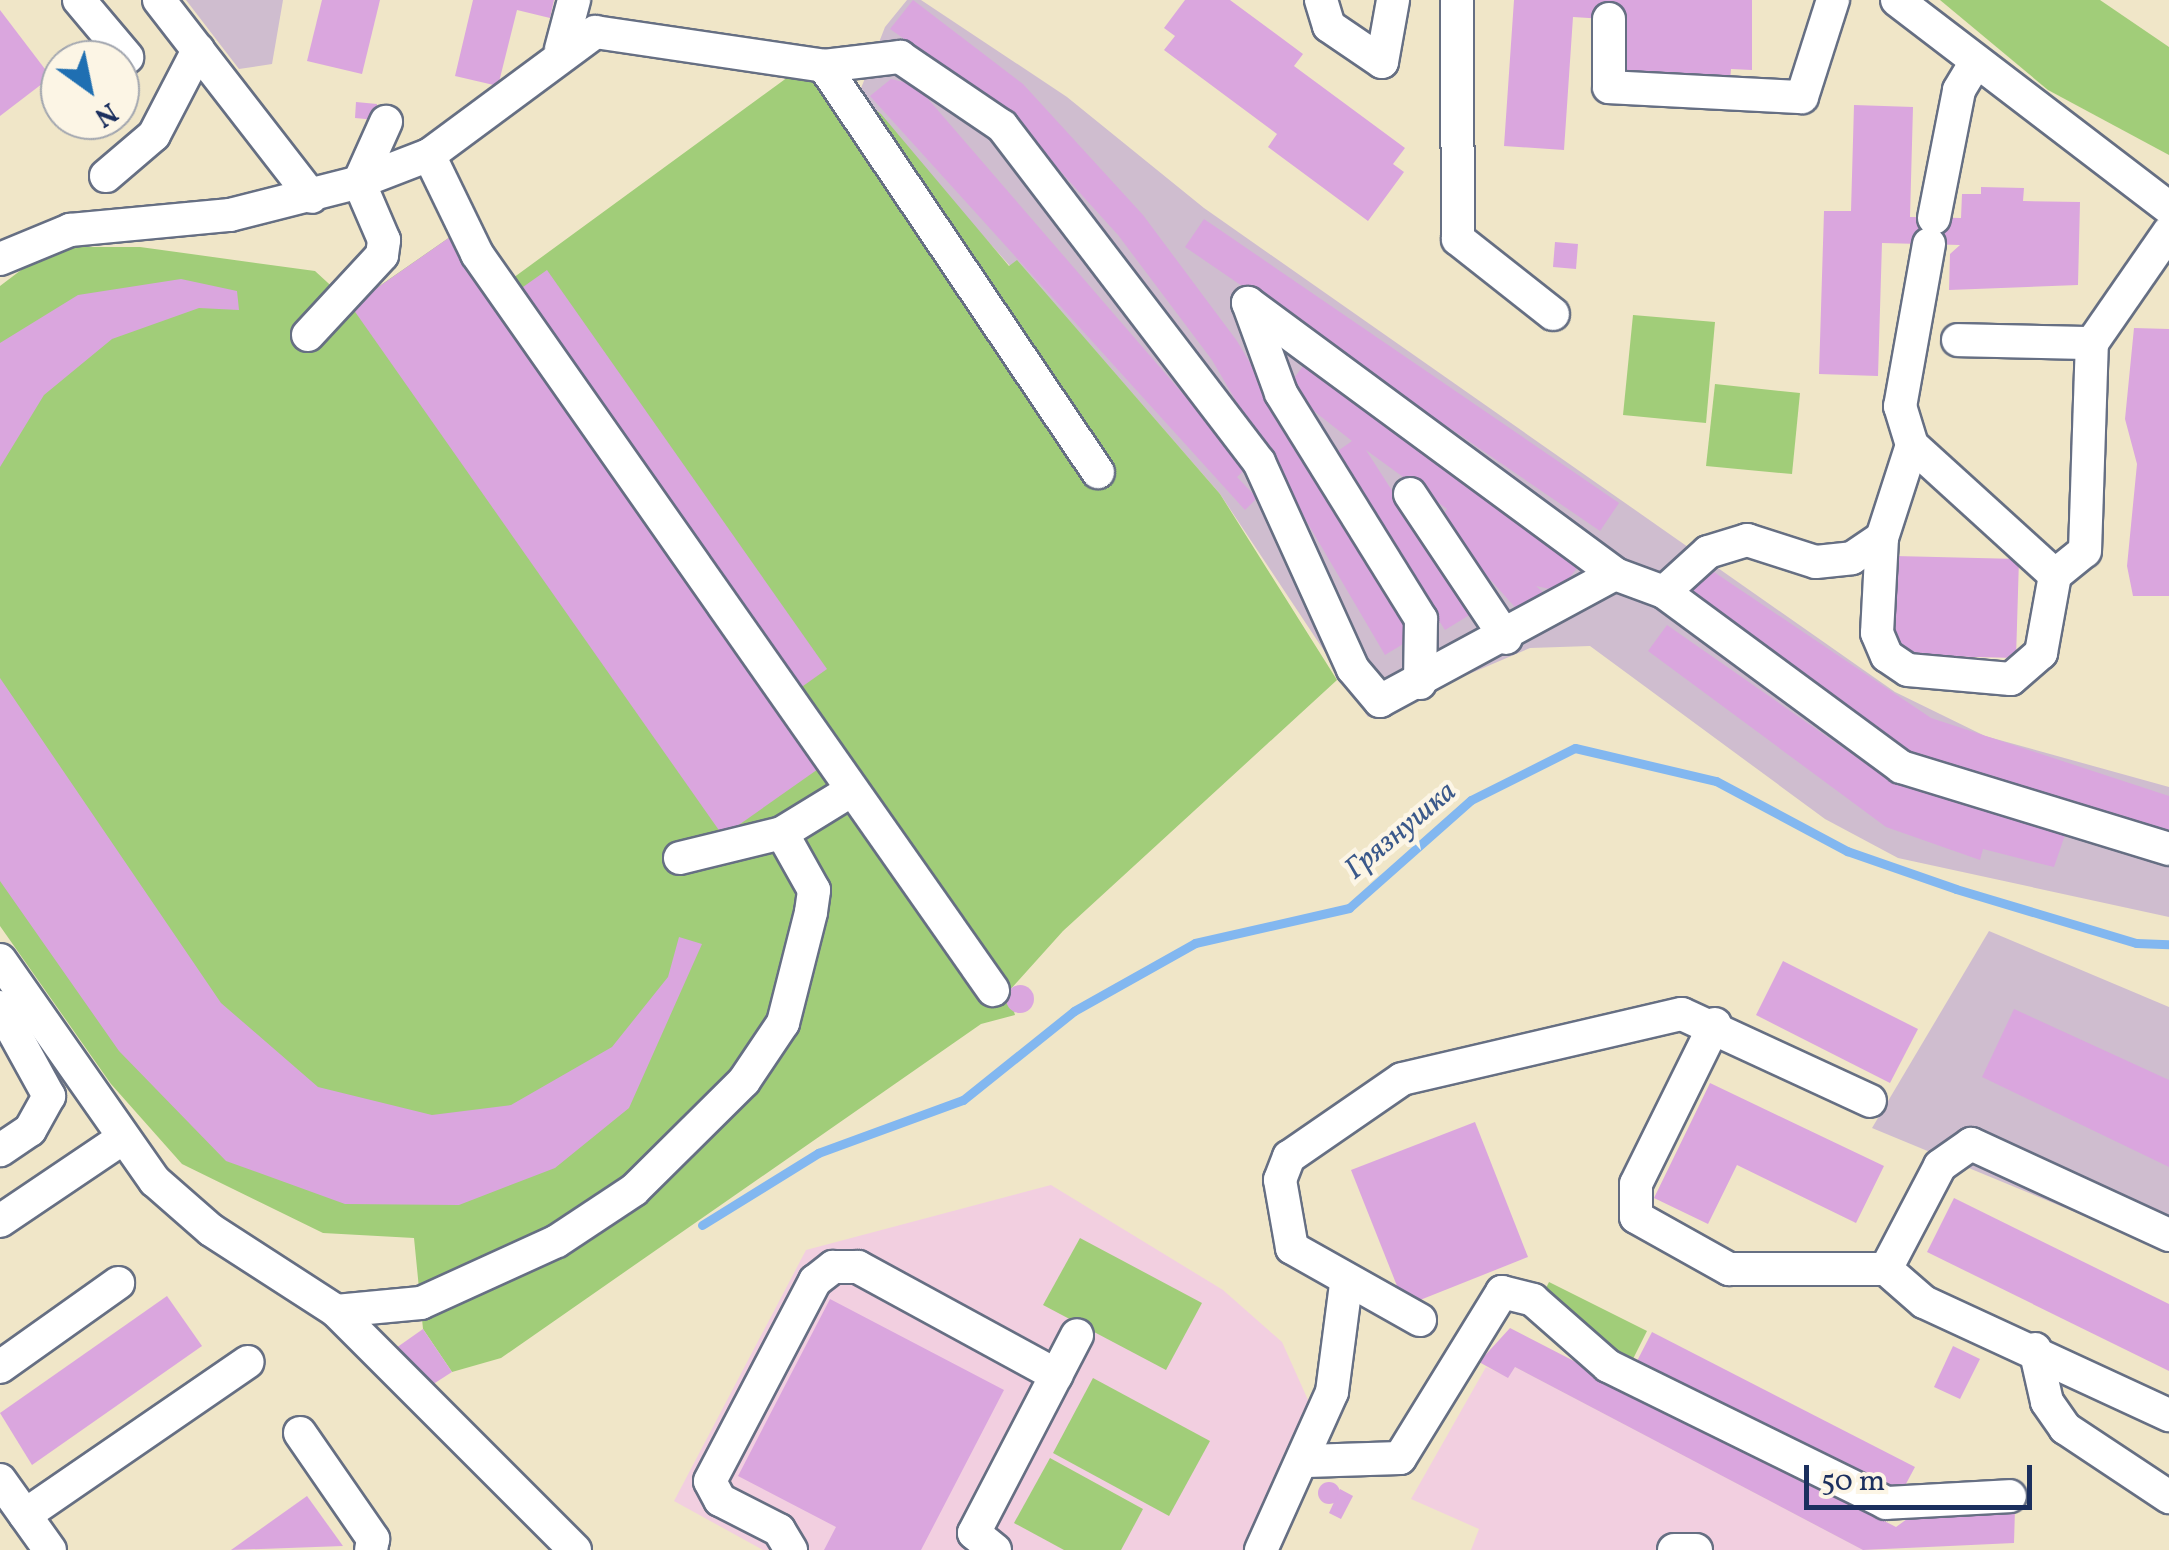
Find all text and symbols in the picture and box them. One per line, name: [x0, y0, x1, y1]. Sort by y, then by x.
north arrow: [40, 40, 140, 140]
text: N: [86, 92, 125, 136]
water label: Грязнушка: [1338, 774, 1464, 888]
scale bar: [1809, 1445, 2036, 1507]
text: 50 m: [1821, 1461, 1885, 1503]

